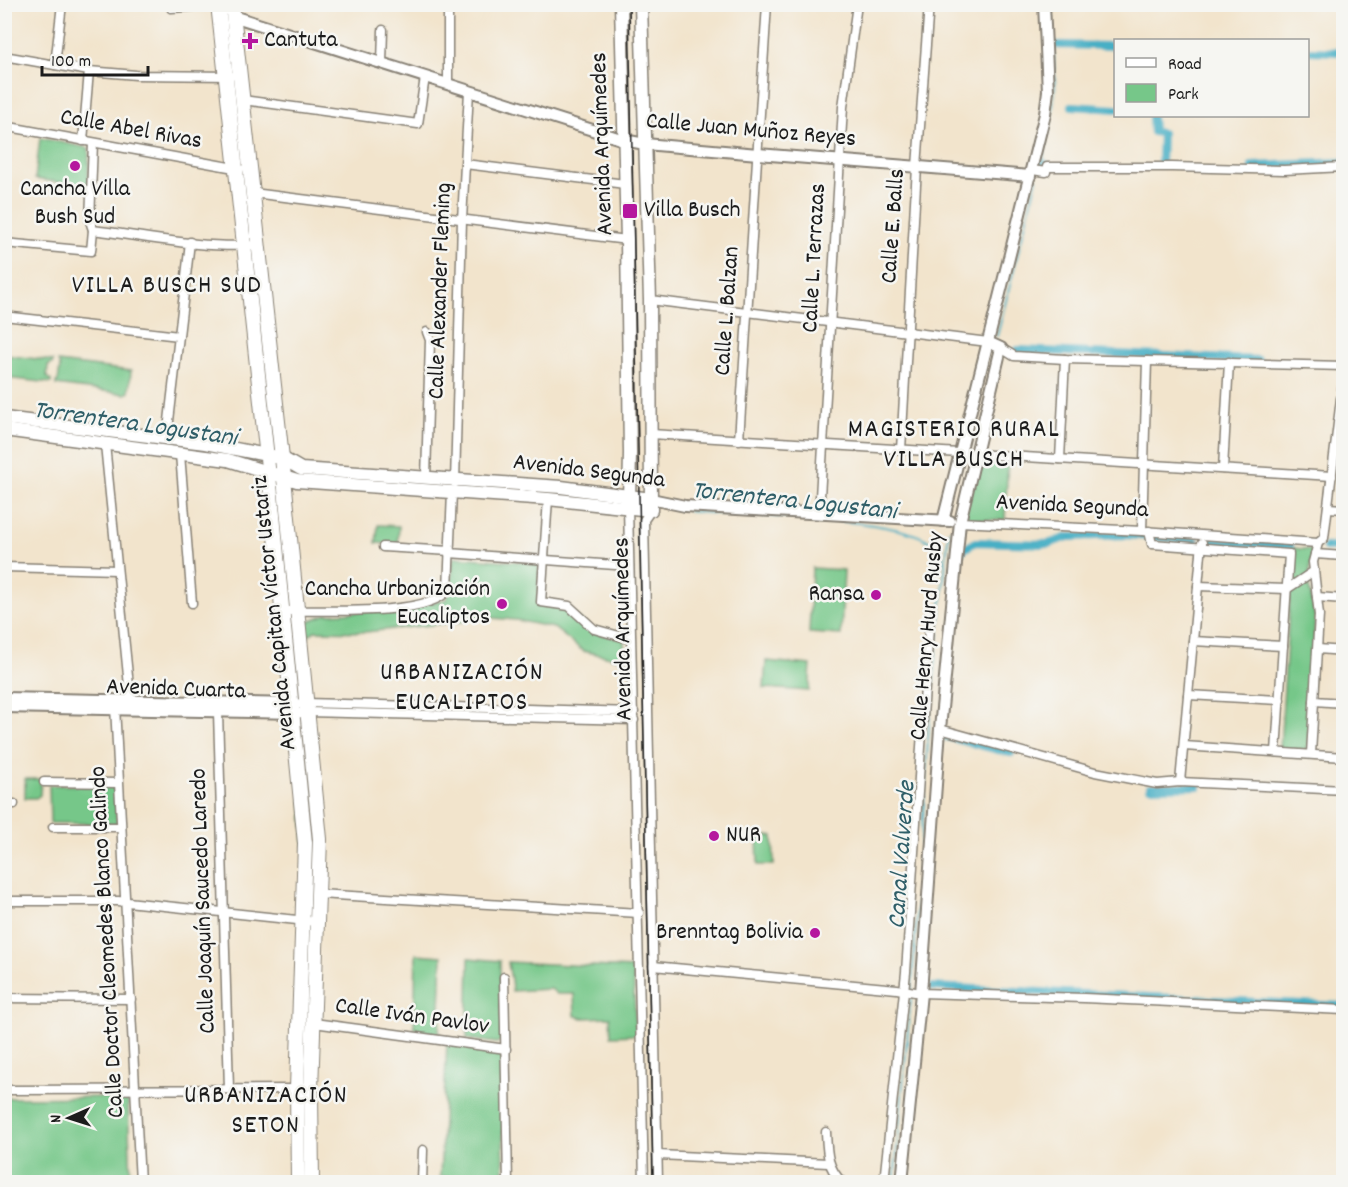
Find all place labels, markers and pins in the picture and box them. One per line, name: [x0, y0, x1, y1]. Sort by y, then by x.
place label: Cantuta: [264, 24, 338, 58]
marker: Cantuta: [241, 32, 259, 50]
marker: Cancha Villa Bush Sud: [68, 159, 82, 173]
place label: Cancha Villa Bush Sud: [20, 173, 131, 235]
place label: Villa Busch: [644, 194, 741, 228]
marker: Villa Busch: [621, 202, 639, 220]
place label: Cancha Urbanización Eucaliptos: [305, 573, 490, 635]
place label: Ransa: [809, 578, 865, 612]
marker: Ransa: [869, 588, 883, 602]
marker: Cancha Urbanización Eucaliptos: [495, 597, 509, 611]
place label: NUR: [726, 819, 761, 853]
marker: NUR: [707, 829, 721, 843]
place label: Brenntag Bolivia: [656, 916, 804, 950]
marker: Brenntag Bolivia: [808, 926, 822, 940]

